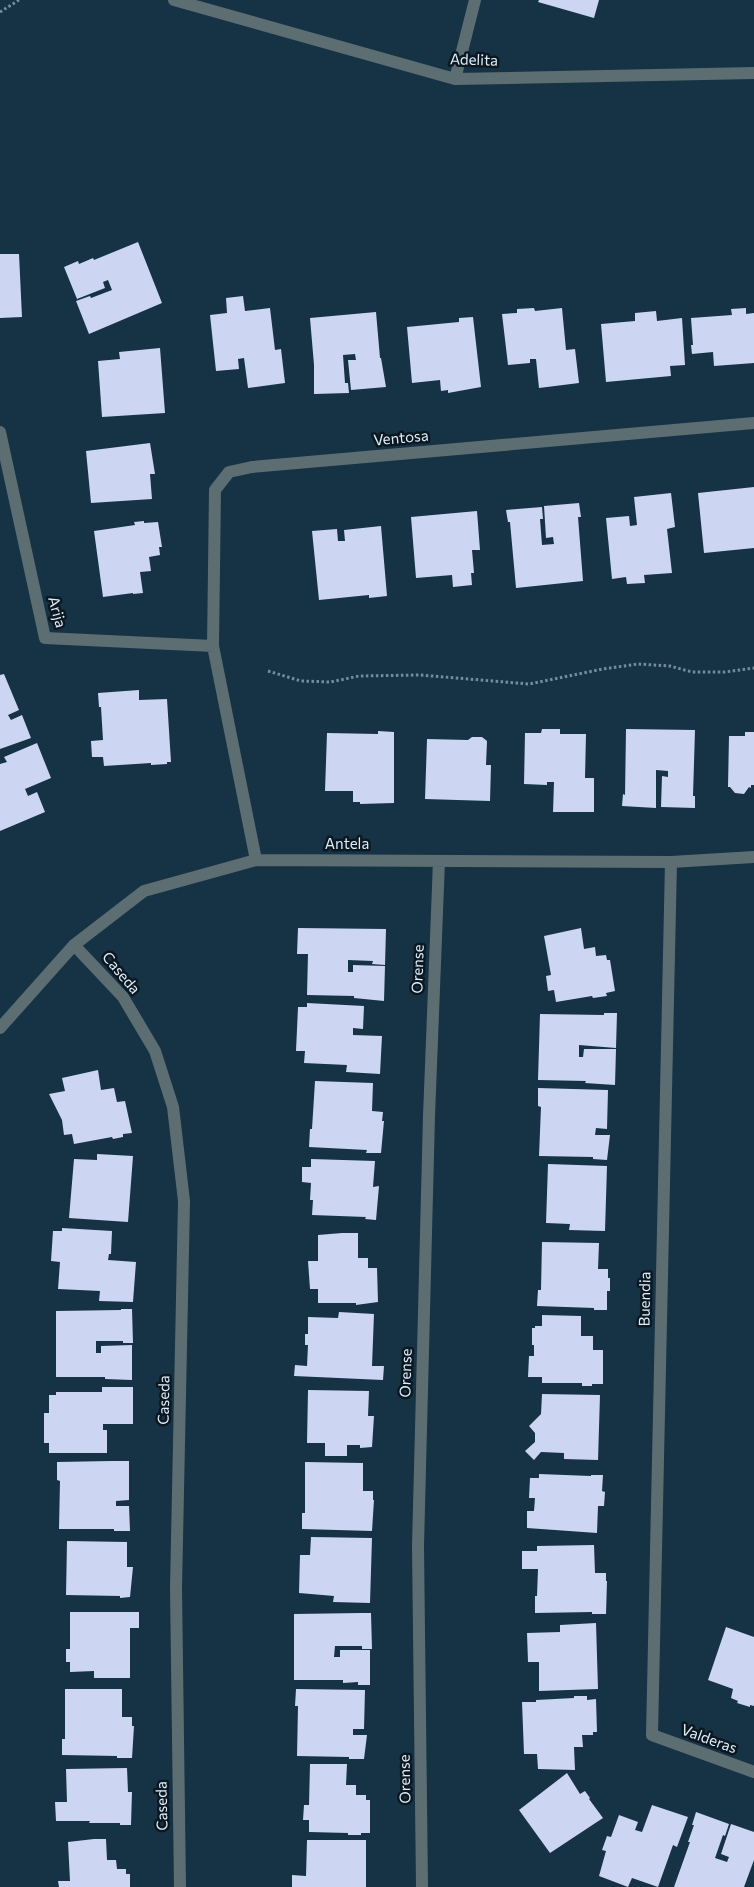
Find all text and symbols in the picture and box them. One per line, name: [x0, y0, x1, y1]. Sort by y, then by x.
street label: Adelita: [450, 49, 498, 69]
street label: Ventosa: [373, 426, 429, 448]
street label: Arija: [45, 594, 71, 629]
street label: Antela: [325, 834, 369, 852]
street label: Orense: [407, 944, 427, 994]
street label: Caseda: [99, 948, 145, 997]
street label: Buendia: [635, 1271, 653, 1327]
street label: Orense: [395, 1348, 415, 1398]
street label: Caseda: [154, 1375, 172, 1425]
street label: Valderas: [679, 1720, 740, 1757]
street label: Orense: [395, 1754, 413, 1804]
street label: Caseda: [152, 1781, 170, 1831]

